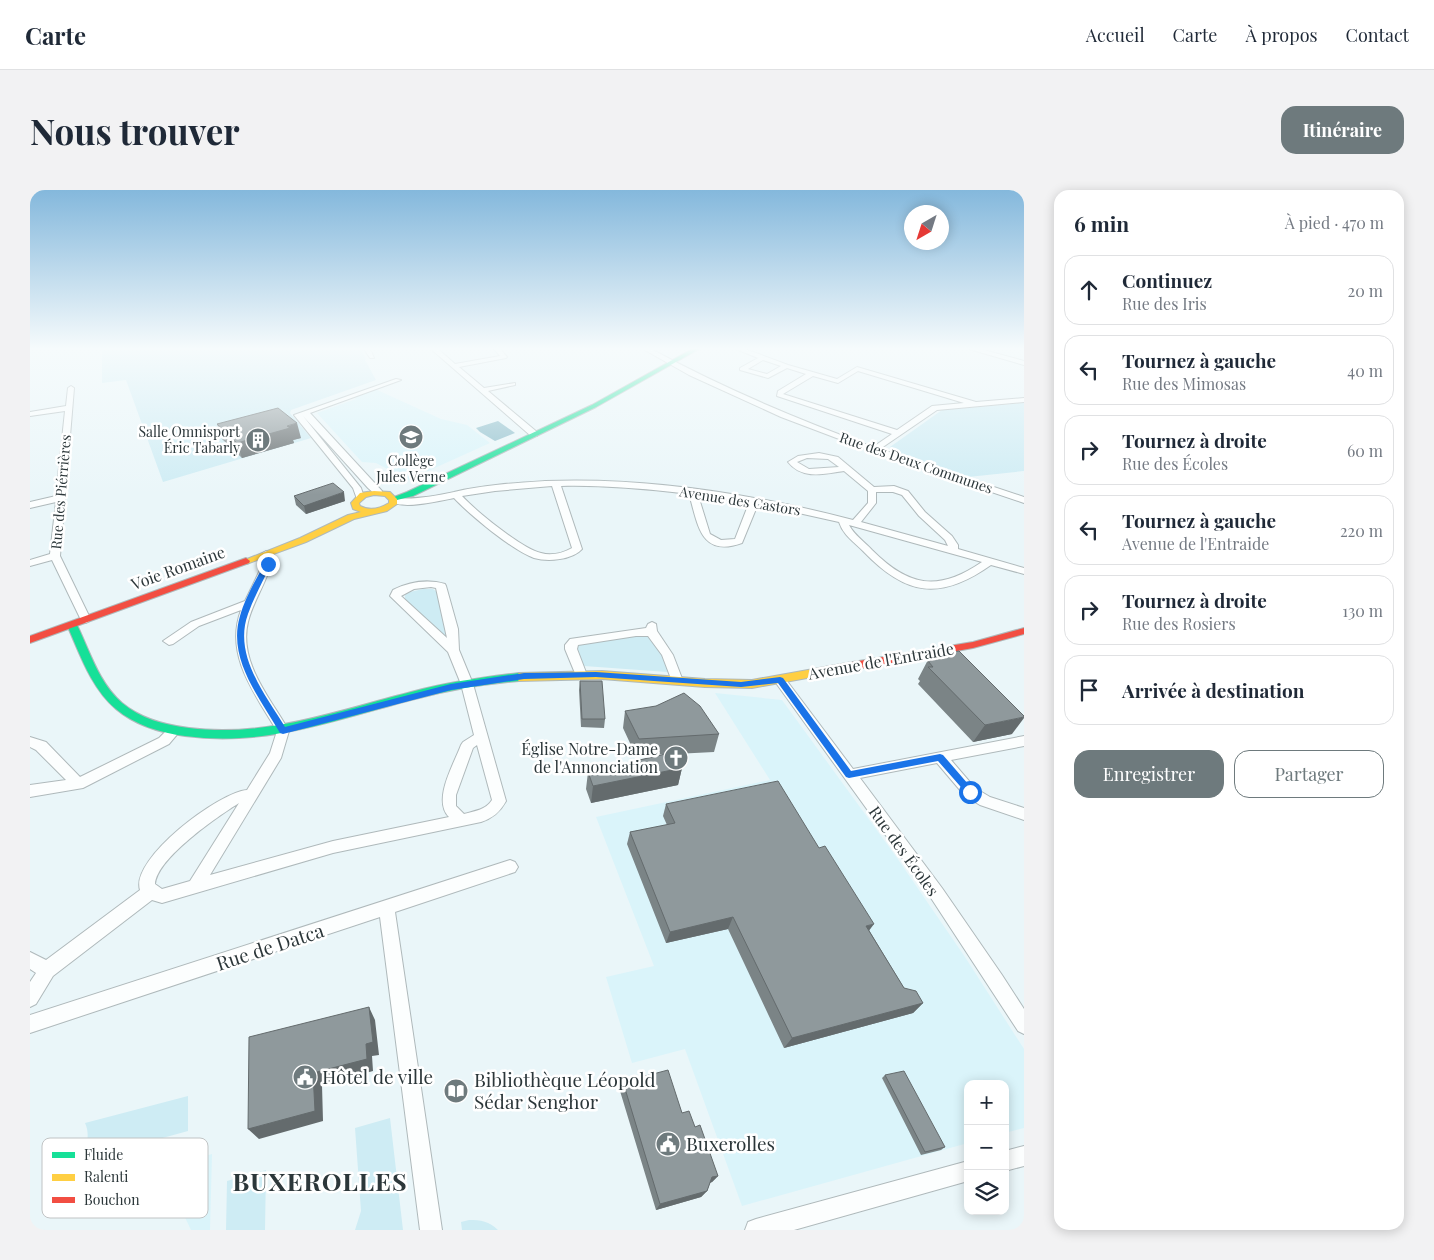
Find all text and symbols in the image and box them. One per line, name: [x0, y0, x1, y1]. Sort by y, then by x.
text: Carte: [25, 19, 86, 51]
text: Accueil: [1086, 23, 1145, 47]
text: Carte: [1173, 23, 1217, 47]
text: À propos: [1245, 23, 1318, 47]
text: Contact: [1346, 23, 1409, 47]
button: Itinéraire: [1281, 106, 1404, 154]
text: Nous trouver: [30, 107, 240, 154]
north arrow: [904, 205, 949, 250]
text: 6 min: [1074, 209, 1129, 237]
text: À pied · 470 m: [1285, 212, 1384, 233]
text: Continuez: [1122, 267, 1212, 293]
icon: ahead: [1075, 276, 1103, 304]
text: 20 m: [1348, 280, 1383, 301]
text: Rue des Iris: [1122, 293, 1207, 314]
text: Tournez à gauche: [1122, 347, 1276, 373]
icon: left: [1075, 356, 1103, 384]
text: 40 m: [1347, 360, 1383, 381]
text: Rue des Mimosas: [1122, 373, 1246, 394]
place label: Salle Omnisport Éric Tabarly: [139, 422, 241, 457]
school or university icon: Collège Jules Verne: [398, 424, 424, 450]
building icon: Salle Omnisport Éric Tabarly: [245, 427, 271, 453]
street label: Rue des Deux Communes: [837, 427, 995, 498]
text: Tournez à droite: [1122, 427, 1267, 453]
street label: Rue des Piérrières: [46, 434, 75, 550]
icon: right: [1075, 436, 1103, 464]
text: 60 m: [1347, 440, 1383, 461]
place label: Collège Jules Verne: [375, 451, 446, 486]
text: Rue des Écoles: [1122, 453, 1228, 474]
street label: Avenue des Castors: [677, 481, 802, 519]
text: Tournez à gauche: [1122, 507, 1276, 533]
icon: left: [1075, 516, 1103, 544]
text: 220 m: [1340, 520, 1383, 541]
text: Avenue de l'Entraide: [1122, 533, 1269, 554]
street label: Voie Romaine: [127, 541, 228, 595]
route end: [257, 553, 280, 576]
text: Tournez à droite: [1122, 587, 1267, 613]
icon: right: [1075, 596, 1103, 624]
text: 130 m: [1342, 600, 1383, 621]
text: Rue des Rosiers: [1122, 613, 1236, 634]
street label: Avenue de l'Entraide: [806, 637, 955, 684]
icon: arrive: [1075, 676, 1103, 704]
text: Arrivée à destination: [1122, 677, 1304, 703]
place label: Église Notre-Dame de l'Annonciation: [521, 738, 658, 777]
church icon: Église Notre-Dame de l'Annonciation: [663, 745, 689, 771]
button: Enregistrer: [1074, 750, 1224, 798]
button: Partager: [1234, 750, 1384, 798]
route start: [959, 781, 982, 804]
street label: Rue des Écoles: [865, 802, 944, 900]
street label: Rue de Datca: [213, 916, 327, 976]
place label: Hôtel de ville: [322, 1063, 433, 1089]
public building icon: Hôtel de ville: [292, 1064, 318, 1090]
place label: Bibliothèque Léopold Sédar Senghor: [474, 1066, 656, 1114]
library icon: Bibliothèque Léopold Sédar Senghor: [443, 1078, 469, 1104]
map controls: [964, 1080, 1009, 1215]
button: +: [964, 1080, 1009, 1125]
button: −: [964, 1125, 1009, 1170]
place label: Buxerolles: [686, 1130, 775, 1156]
public building icon: Buxerolles: [655, 1131, 681, 1157]
legend: [42, 1138, 208, 1218]
text: Fluide: [84, 1145, 123, 1164]
district label: BUXEROLLES: [232, 1164, 408, 1197]
text: Ralenti: [84, 1167, 128, 1186]
button: layers: [964, 1170, 1009, 1215]
text: Bouchon: [84, 1190, 140, 1209]

